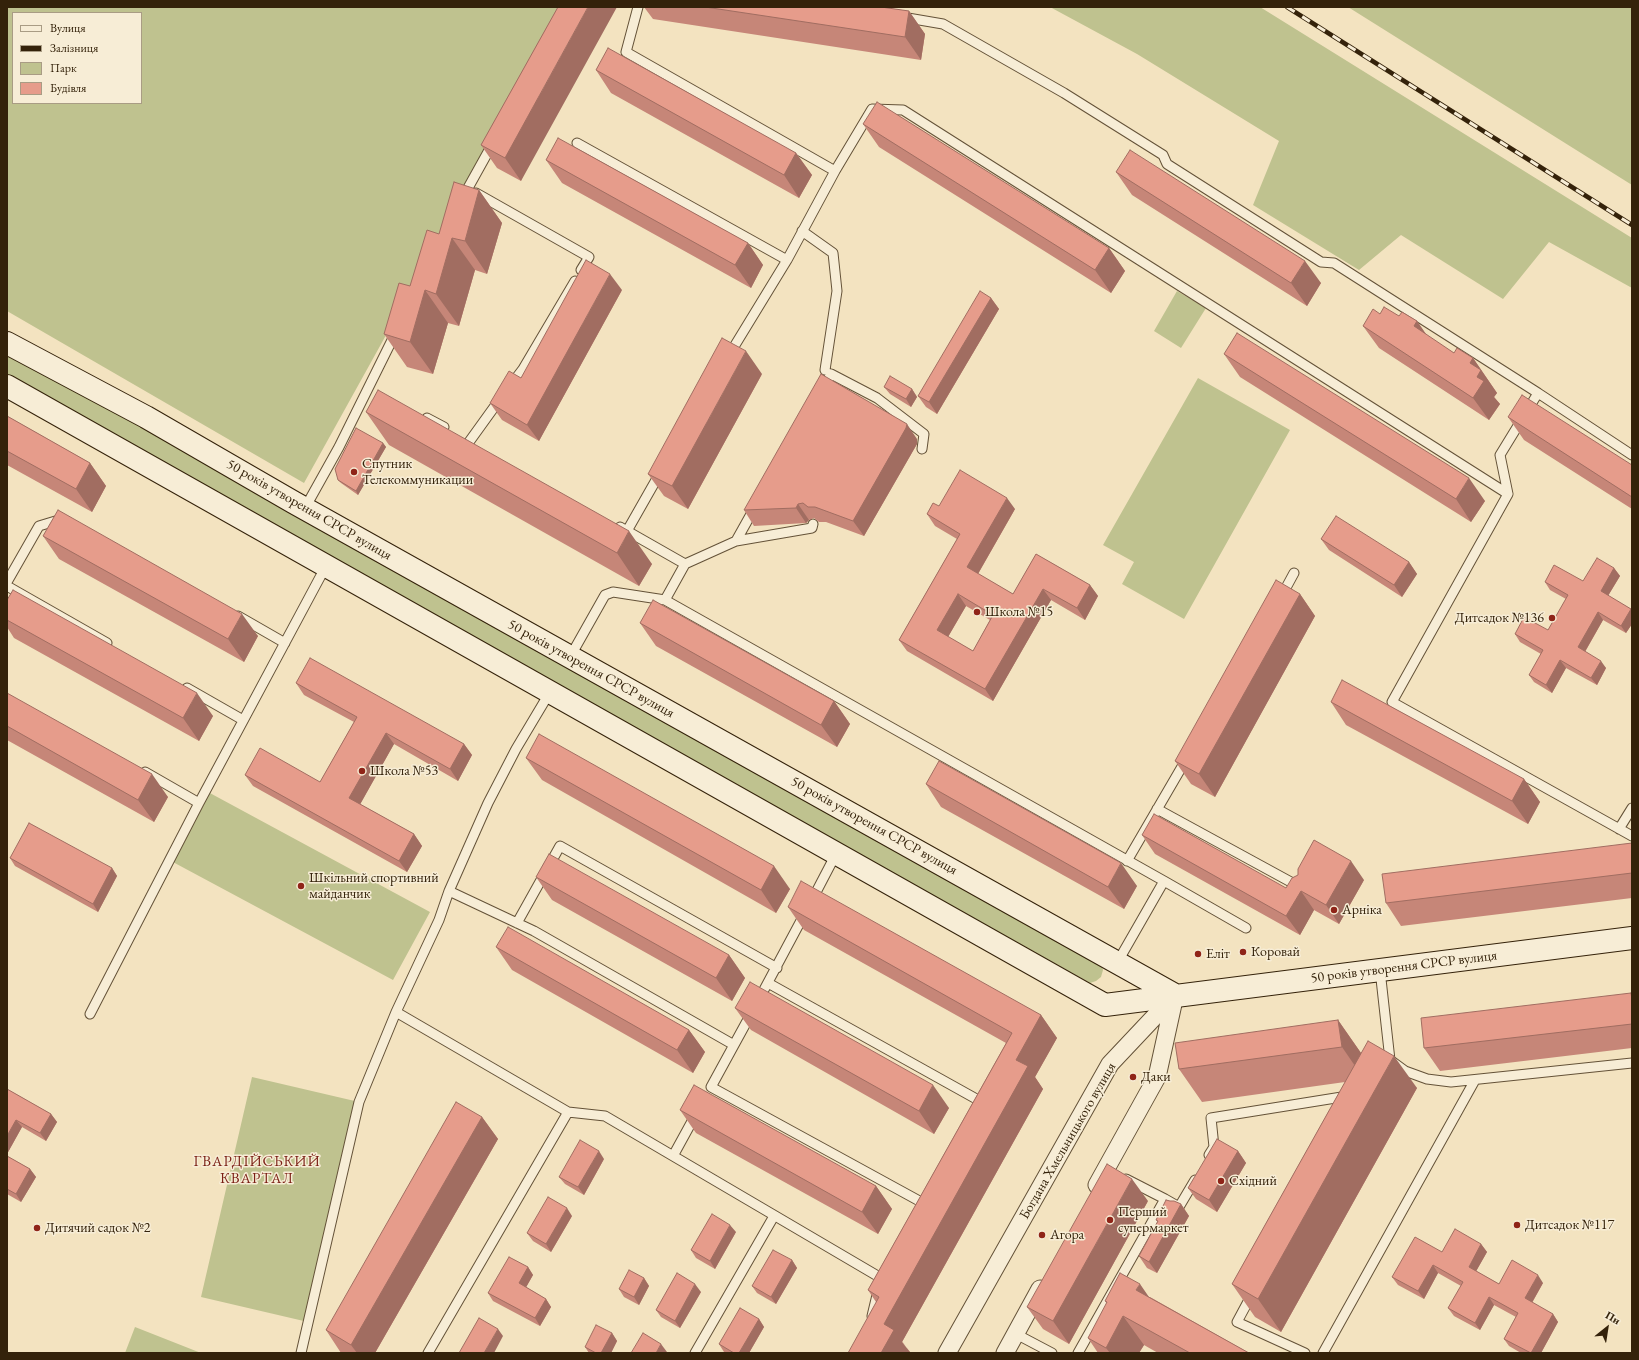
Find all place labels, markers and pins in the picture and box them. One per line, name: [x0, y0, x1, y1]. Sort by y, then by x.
place label: Спутник Телекоммуникации: [362, 456, 473, 488]
marker: Спутник Телекоммуникации: [349, 467, 359, 477]
place label: Школа №15: [985, 604, 1053, 620]
marker: Школа №15: [972, 607, 982, 617]
place label: Дитсадок №136: [1455, 610, 1544, 626]
marker: Дитсадок №136: [1547, 613, 1557, 623]
place label: Школа №53: [370, 763, 438, 779]
marker: Школа №53: [357, 766, 367, 776]
place label: Шкільний спортивний майданчик: [309, 870, 439, 902]
marker: Шкільний спортивний майданчик: [296, 881, 306, 891]
place label: Арніка: [1342, 902, 1382, 918]
marker: Арніка: [1329, 905, 1339, 915]
place label: Коровай: [1251, 944, 1300, 960]
place label: Еліт: [1206, 946, 1230, 962]
marker: Коровай: [1238, 947, 1248, 957]
marker: Еліт: [1193, 949, 1203, 959]
place label: Даки: [1141, 1069, 1171, 1085]
marker: Даки: [1128, 1072, 1138, 1082]
place label: Східний: [1229, 1173, 1277, 1189]
marker: Східний: [1216, 1176, 1226, 1186]
place label: Перший супермаркет: [1118, 1204, 1188, 1236]
marker: Перший супермаркет: [1105, 1215, 1115, 1225]
place label: Дитсадок №117: [1525, 1217, 1614, 1233]
place label: Дитячий садок №2: [45, 1220, 150, 1236]
marker: Дитсадок №117: [1512, 1220, 1522, 1230]
marker: Дитячий садок №2: [32, 1223, 42, 1233]
place label: Агора: [1050, 1227, 1084, 1243]
marker: Агора: [1037, 1230, 1047, 1240]

